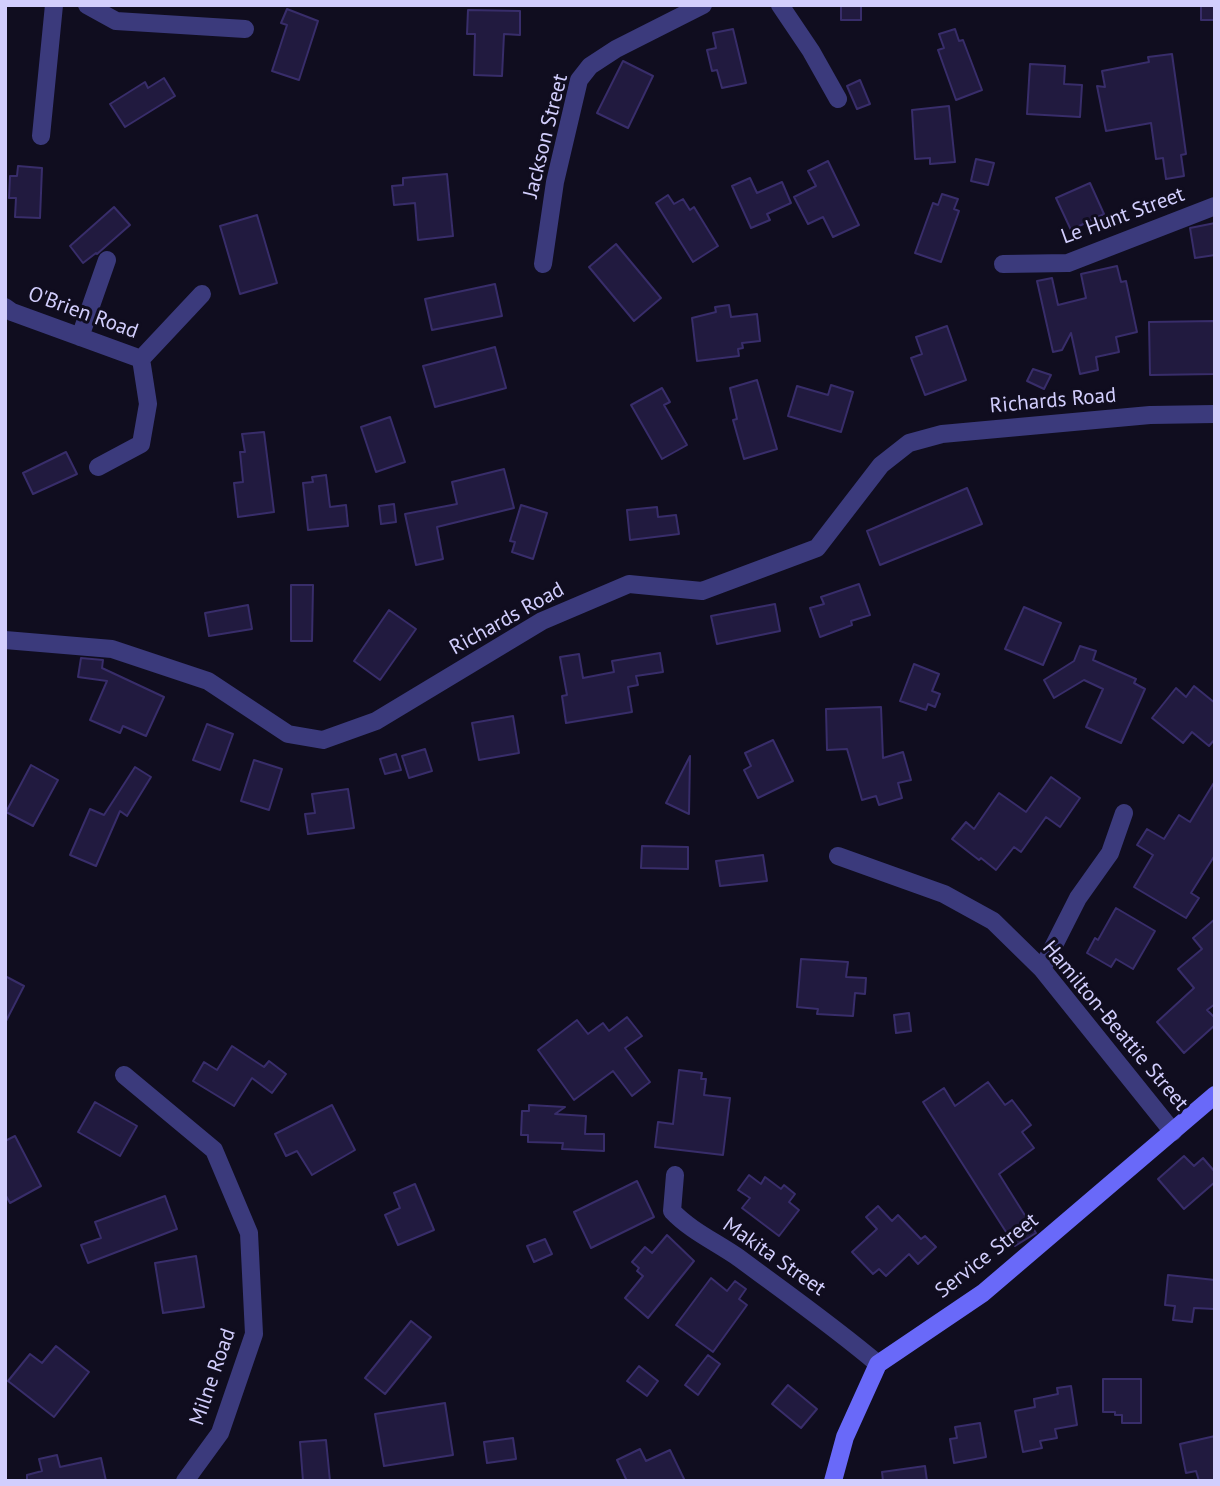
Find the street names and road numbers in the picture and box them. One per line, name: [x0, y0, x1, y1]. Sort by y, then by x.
street label: Jackson Street: [518, 71, 574, 201]
street label: Le Hunt Street: [1058, 182, 1188, 250]
street label: O'Brien Road: [24, 281, 142, 345]
street label: Richards Road: [989, 383, 1117, 419]
street label: Richards Road: [445, 577, 569, 661]
street label: Hamilton-Beattie Street: [1037, 936, 1193, 1116]
street label: Service Street: [931, 1208, 1043, 1304]
street label: Makita Street: [718, 1212, 830, 1302]
street label: Milne Road: [185, 1325, 241, 1429]

